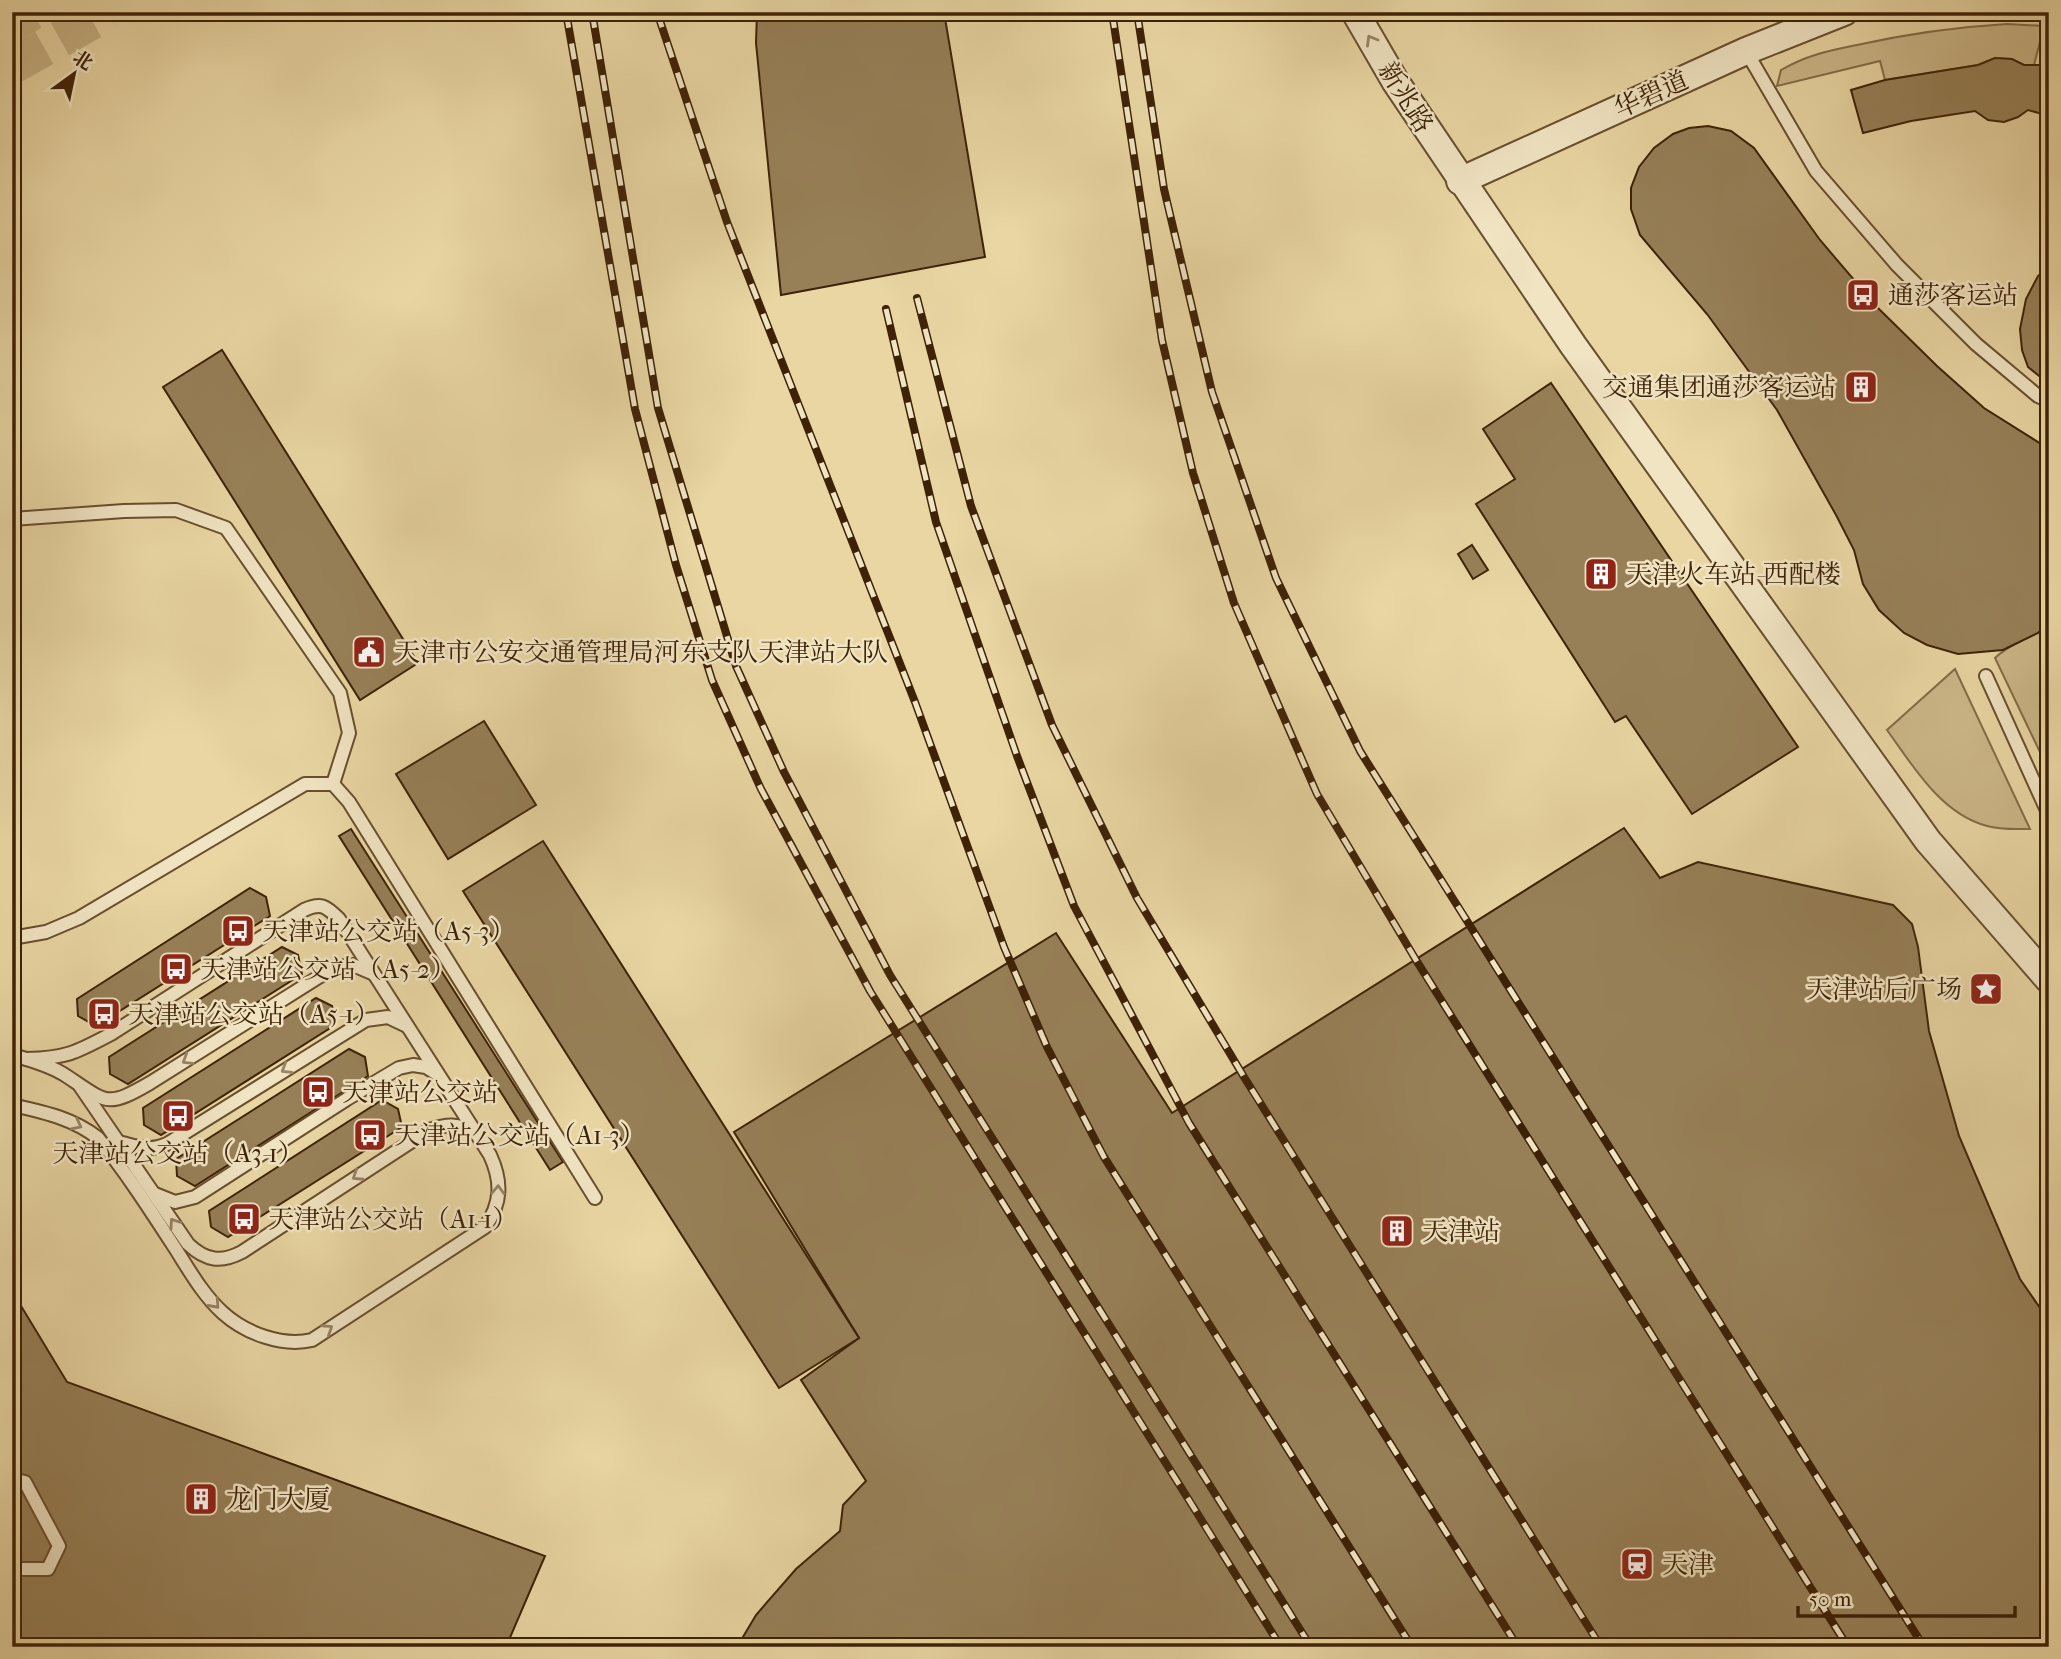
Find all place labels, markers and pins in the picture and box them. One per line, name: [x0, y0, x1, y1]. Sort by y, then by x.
bus stop icon: 通莎客运站: [1844, 276, 1882, 314]
place label: 通莎客运站: [1888, 280, 2018, 311]
building icon: 交通集团通莎客运站: [1842, 368, 1880, 406]
place label: 交通集团通莎客运站: [1602, 372, 1836, 403]
building icon: 天津火车站-西配楼: [1582, 555, 1620, 593]
place label: 天津火车站-西配楼: [1626, 559, 1841, 590]
public building icon: 天津市公安交通管理局河东支队天津站大队: [350, 633, 388, 671]
place label: 天津市公安交通管理局河东支队天津站大队: [394, 637, 888, 668]
bus stop icon: 天津站公交站（A5-3）: [219, 912, 257, 950]
place label: 天津站公交站（A5-3）: [262, 916, 516, 947]
bus stop icon: 天津站公交站（A5-2）: [157, 950, 195, 988]
place label: 天津站公交站（A5-2）: [200, 954, 456, 985]
place icon: 天津站后广场: [1967, 970, 2005, 1008]
place label: 天津站后广场: [1806, 974, 1962, 1005]
bus stop icon: 天津站公交站（A5-1）: [85, 995, 123, 1033]
place label: 天津站公交站（A5-1）: [128, 999, 380, 1030]
bus stop icon: 天津站公交站: [299, 1073, 337, 1111]
place label: 天津站公交站: [342, 1077, 498, 1108]
bus stop icon: 天津站公交站（A3-1）: [159, 1097, 197, 1135]
bus stop icon: 天津站公交站（A1-3）: [351, 1116, 389, 1154]
place label: 天津站公交站（A1-3）: [394, 1120, 646, 1151]
place label: 天津站公交站（A3-1）: [52, 1138, 304, 1169]
bus stop icon: 天津站公交站（A1-1）: [225, 1200, 263, 1238]
place label: 天津站公交站（A1-1）: [268, 1204, 518, 1235]
building icon: 天津站: [1378, 1212, 1416, 1250]
place label: 天津站: [1422, 1216, 1500, 1247]
building icon: 龙门大厦: [182, 1480, 220, 1518]
place label: 龙门大厦: [226, 1484, 330, 1515]
station icon: 天津: [1618, 1545, 1656, 1583]
place label: 天津: [1662, 1549, 1714, 1580]

